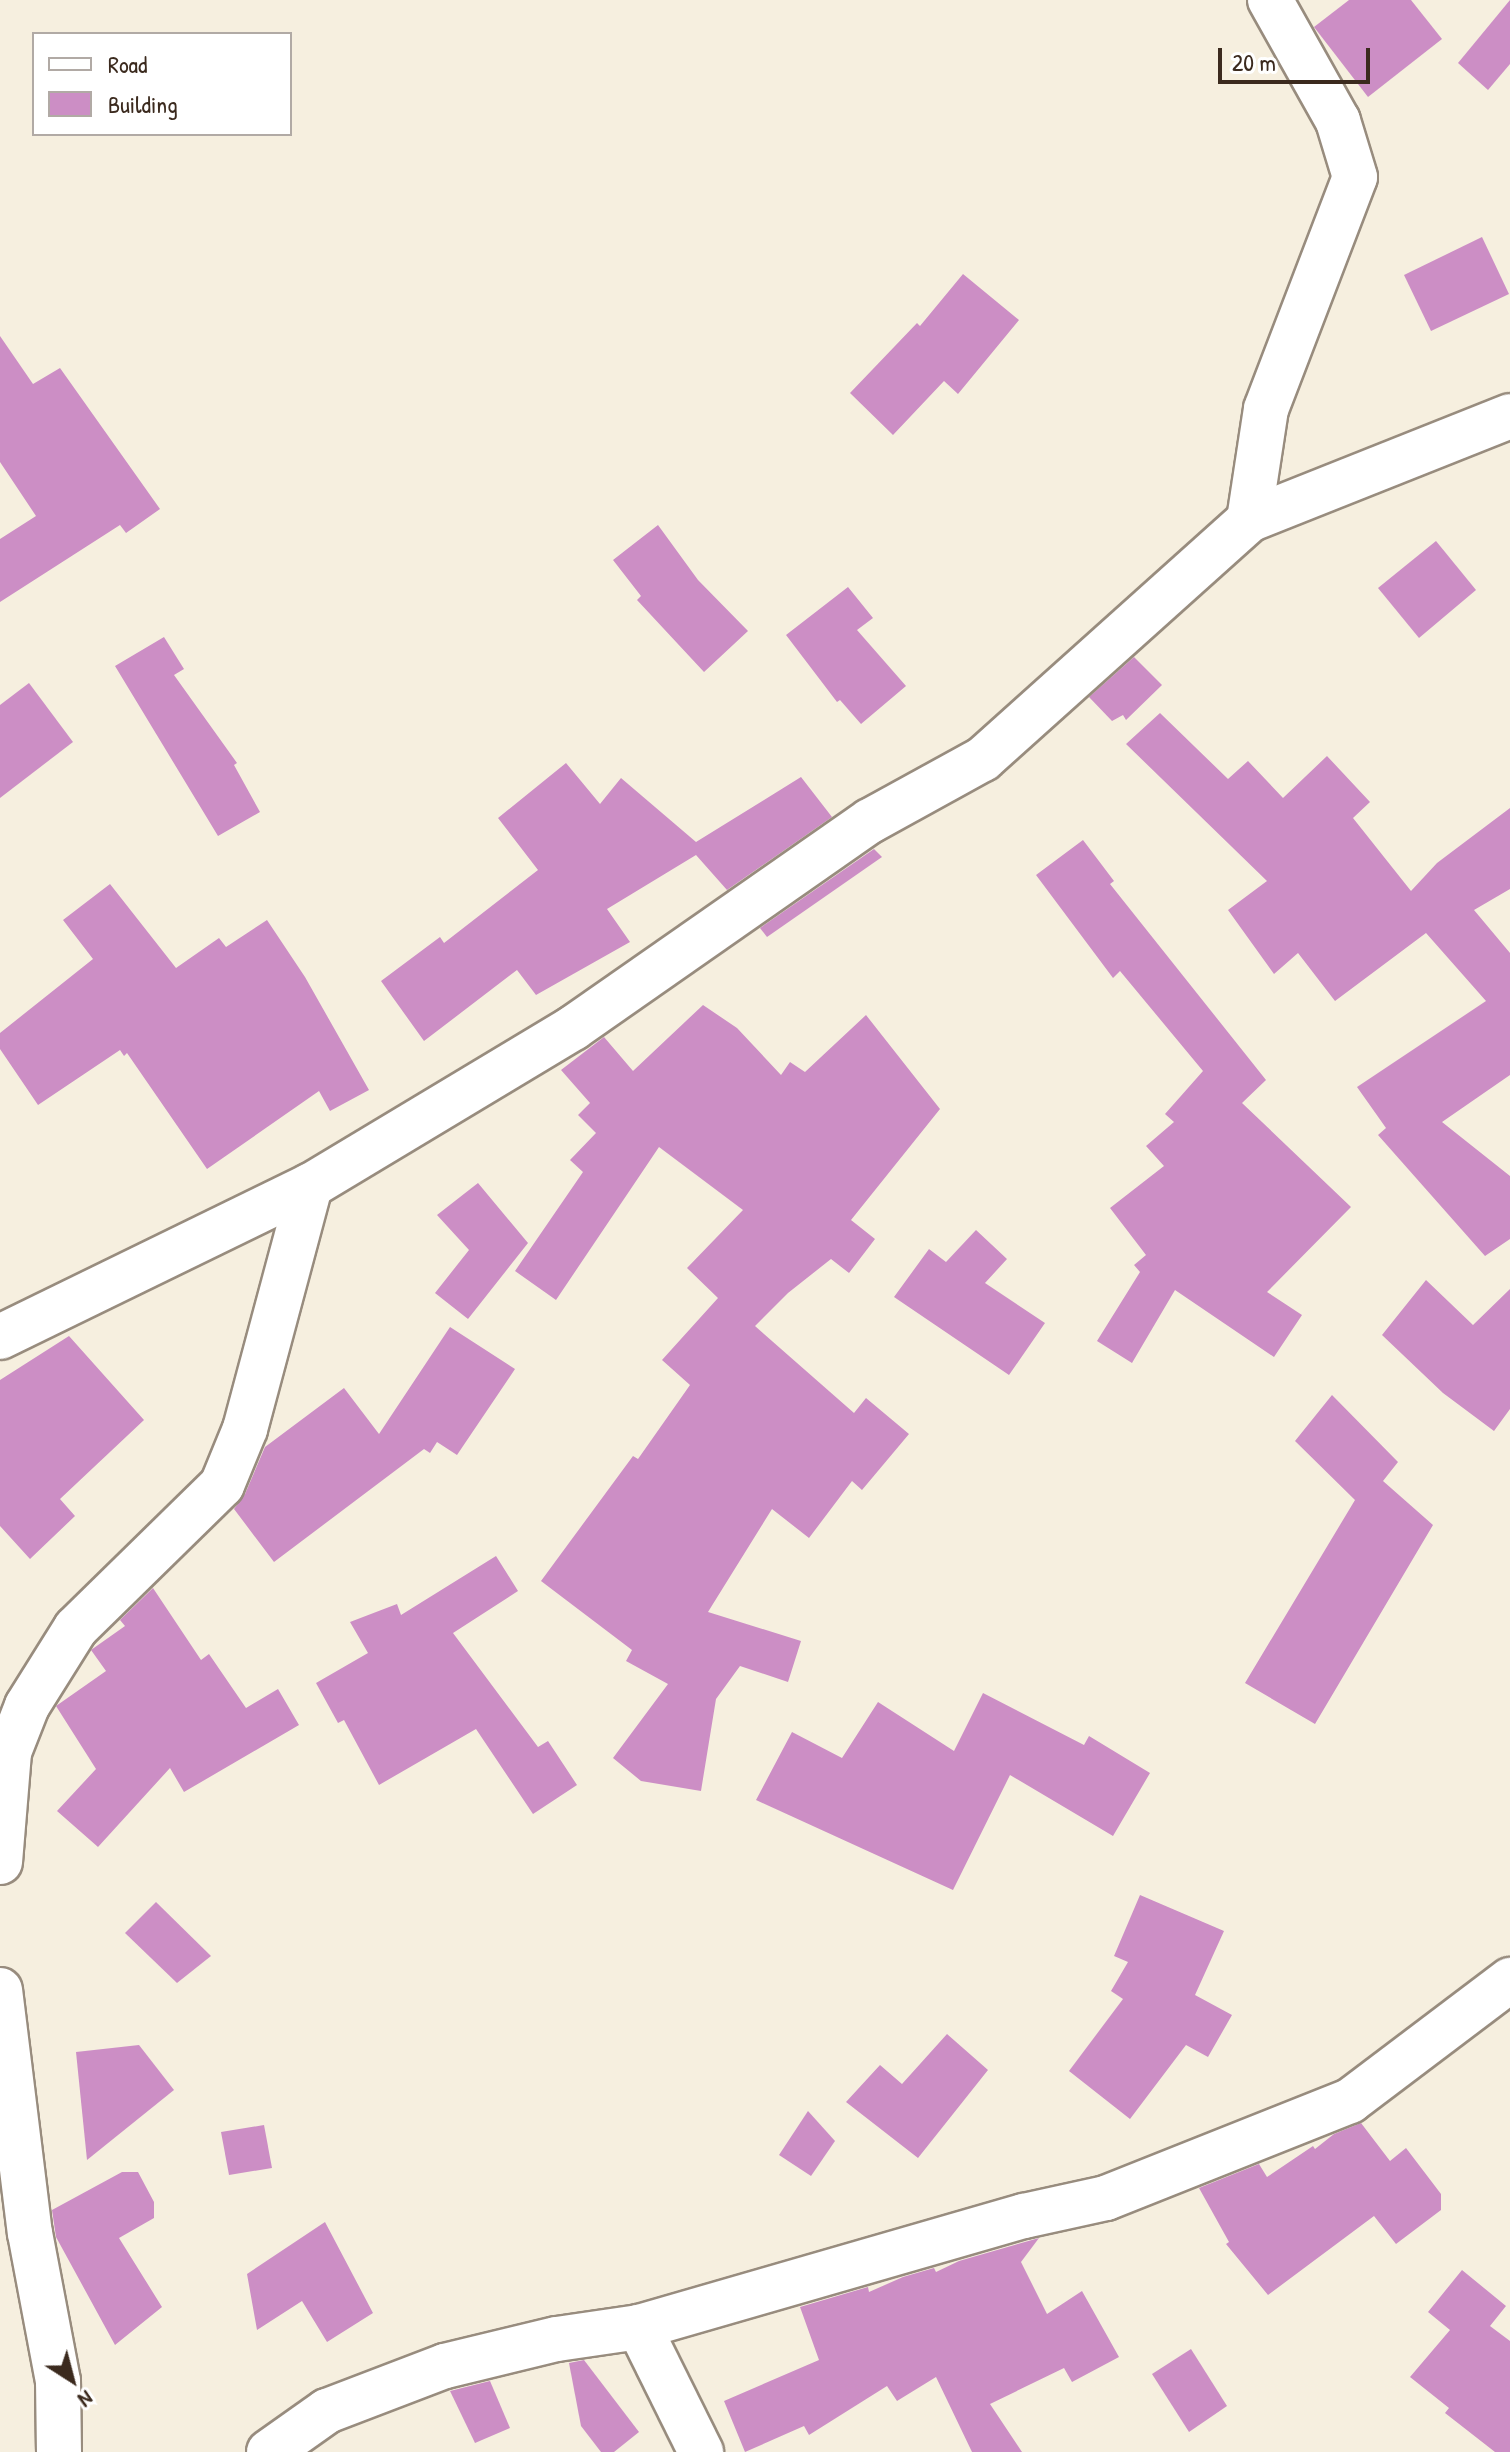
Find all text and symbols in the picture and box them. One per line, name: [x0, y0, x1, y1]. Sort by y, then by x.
legend: [32, 32, 292, 136]
scale bar: [1222, 32, 1374, 82]
text: 20 m: [1232, 46, 1276, 78]
text: Road: [108, 48, 147, 80]
text: Building: [108, 88, 178, 120]
north arrow: [32, 2340, 112, 2420]
text: N: [73, 2384, 100, 2415]

